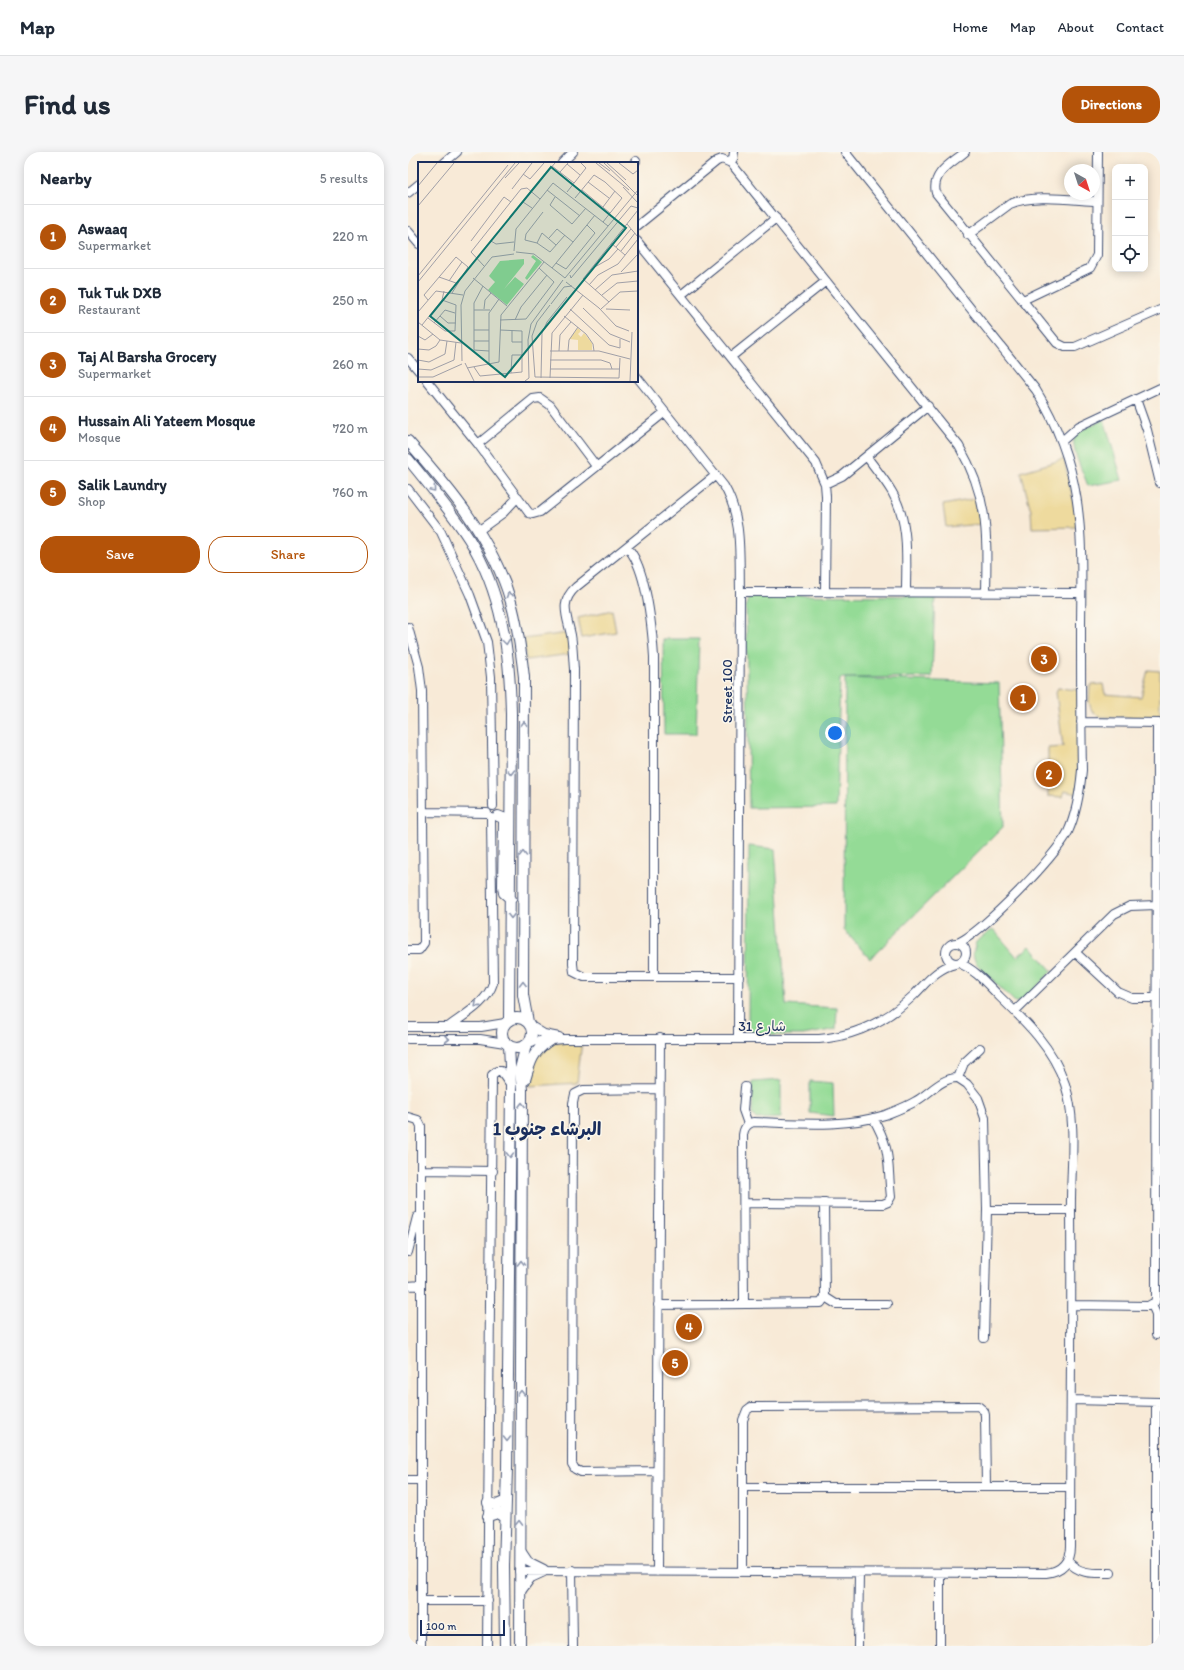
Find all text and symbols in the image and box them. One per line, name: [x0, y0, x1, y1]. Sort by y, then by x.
text: Map: [20, 16, 55, 39]
text: Home: [953, 19, 988, 36]
text: Map: [1010, 19, 1036, 36]
text: About: [1058, 19, 1094, 36]
text: Contact: [1116, 19, 1164, 36]
button: Directions: [1062, 86, 1160, 123]
text: Find us: [24, 87, 111, 121]
inset map: [418, 162, 638, 382]
north arrow: [1064, 164, 1100, 200]
map controls: [1112, 164, 1148, 272]
button: +: [1112, 164, 1148, 200]
text: Nearby: [40, 168, 92, 188]
text: 5 results: [320, 171, 368, 186]
button: −: [1112, 200, 1148, 236]
text: Aswaaq: [78, 220, 127, 238]
text: 1: [50, 229, 56, 244]
text: 220 m: [332, 229, 368, 244]
button: locate: [1112, 236, 1148, 272]
text: Supermarket: [78, 238, 151, 253]
text: Tuk Tuk DXB: [78, 284, 161, 302]
text: 2: [50, 293, 56, 308]
text: 250 m: [332, 293, 368, 308]
text: Restaurant: [78, 302, 140, 317]
text: Taj Al Barsha Grocery: [78, 348, 216, 366]
text: 3: [49, 357, 57, 372]
text: 260 m: [332, 357, 368, 372]
text: Supermarket: [78, 366, 151, 381]
text: Hussain Ali Yateem Mosque: [78, 412, 255, 430]
text: 4: [49, 421, 57, 436]
text: 720 m: [333, 421, 368, 436]
text: Mosque: [78, 430, 121, 445]
text: Salik Laundry: [78, 476, 167, 494]
text: 5: [50, 485, 56, 500]
text: 760 m: [333, 485, 368, 500]
one-way arrow: [428, 485, 435, 492]
text: Shop: [78, 494, 105, 509]
button: Save: [40, 536, 200, 573]
button: Share: [208, 536, 368, 573]
one-way arrow: [505, 592, 513, 599]
one-way arrow: [501, 639, 510, 646]
pin: 3: [1031, 644, 1057, 674]
street label: Street 100: [719, 659, 736, 723]
pin: 1: [1010, 683, 1036, 713]
one-way arrow: [520, 721, 528, 727]
your location: [825, 723, 845, 743]
pin: 2: [1036, 759, 1062, 789]
one-way arrow: [507, 769, 515, 775]
one-way arrow: [519, 851, 527, 857]
one-way arrow: [507, 913, 515, 919]
one-way arrow: [519, 981, 527, 987]
one-way arrow: [474, 1000, 482, 1008]
street label: شارع 31: [738, 1018, 786, 1036]
one-way arrow: [444, 1035, 450, 1043]
one-way arrow: [518, 1102, 526, 1108]
district label: البرشاء جنوب 1: [493, 1118, 601, 1141]
one-way arrow: [506, 1152, 514, 1158]
one-way arrow: [517, 1260, 525, 1266]
pin: 4: [676, 1312, 702, 1342]
pin: 5: [662, 1348, 688, 1378]
one-way arrow: [517, 1390, 525, 1396]
one-way arrow: [503, 1436, 511, 1442]
one-way arrow: [515, 1520, 523, 1526]
scale bar: [420, 1618, 505, 1637]
text: 100 m: [426, 1620, 456, 1633]

